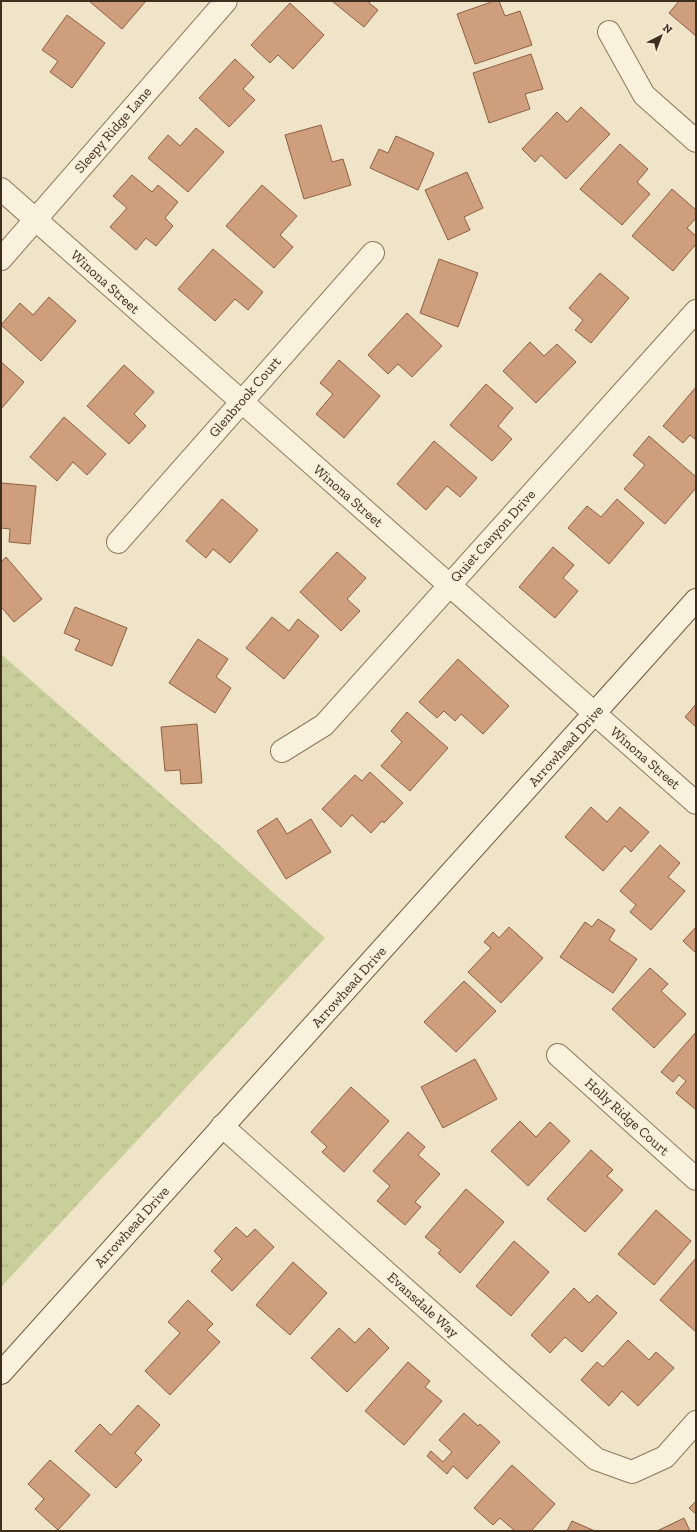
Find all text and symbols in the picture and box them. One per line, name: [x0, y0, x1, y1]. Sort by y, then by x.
north arrow: [641, 16, 681, 56]
text: N: [660, 21, 675, 37]
street label: Sleepy Ridge Lane: [71, 83, 155, 177]
street label: Winona Street: [67, 247, 144, 318]
street label: Glenbrook Court: [205, 353, 285, 441]
street label: Winona Street: [310, 461, 387, 531]
street label: Quiet Canyon Drive: [447, 486, 539, 586]
street label: Arrowhead Drive: [525, 702, 607, 790]
street label: Winona Street: [607, 723, 684, 793]
street label: Arrowhead Drive: [308, 943, 390, 1031]
street label: Holly Ridge Court: [581, 1075, 673, 1160]
street label: Arrowhead Drive: [91, 1183, 173, 1271]
street label: Evansdale Way: [384, 1269, 463, 1342]

